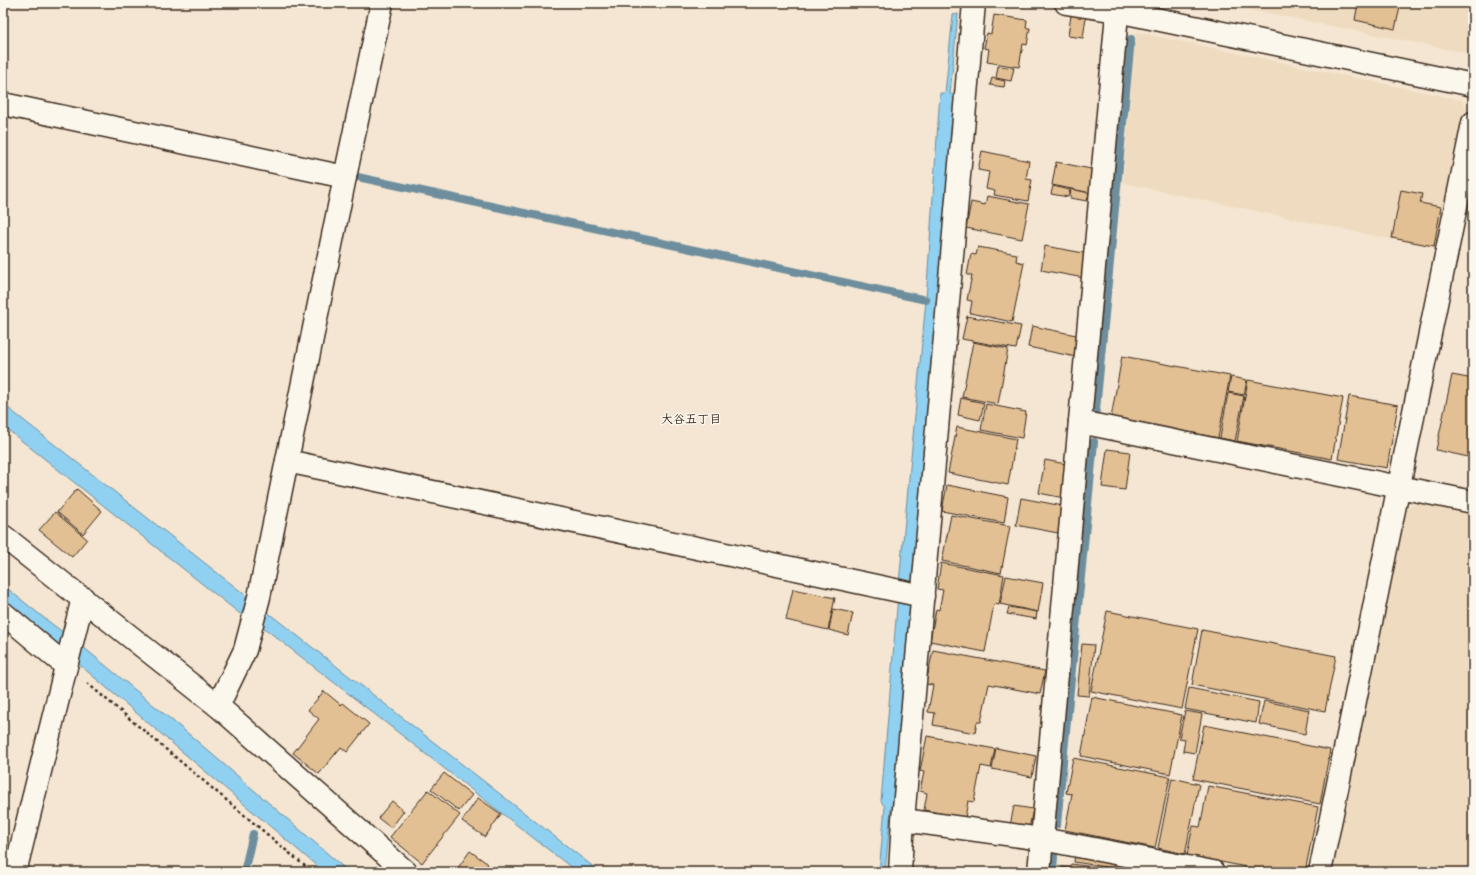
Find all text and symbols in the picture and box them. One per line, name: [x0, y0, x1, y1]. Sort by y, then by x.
district label: 大谷五丁目: [661, 412, 721, 427]

